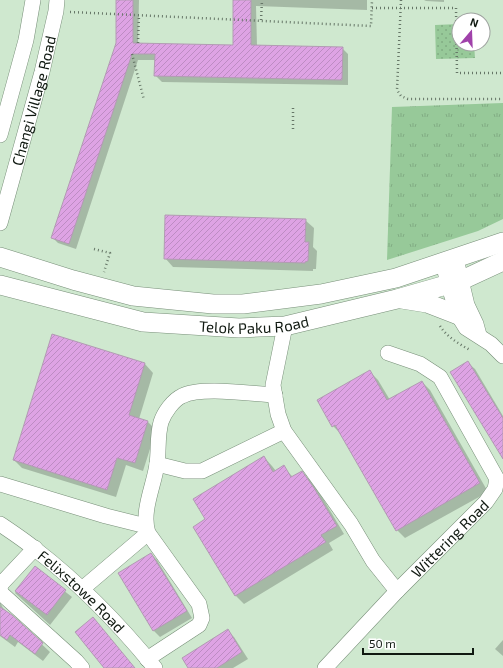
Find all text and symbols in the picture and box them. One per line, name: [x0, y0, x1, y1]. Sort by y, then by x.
north arrow: [451, 12, 491, 52]
text: N: [469, 15, 480, 30]
street label: Changi Village Road: [7, 34, 59, 167]
street label: Telok Paku Road: [199, 312, 311, 337]
street label: Wittering Road: [407, 496, 492, 581]
street label: Felixstowe Road: [35, 546, 129, 636]
scale bar: [363, 630, 473, 656]
text: 50 m: [369, 636, 396, 650]

